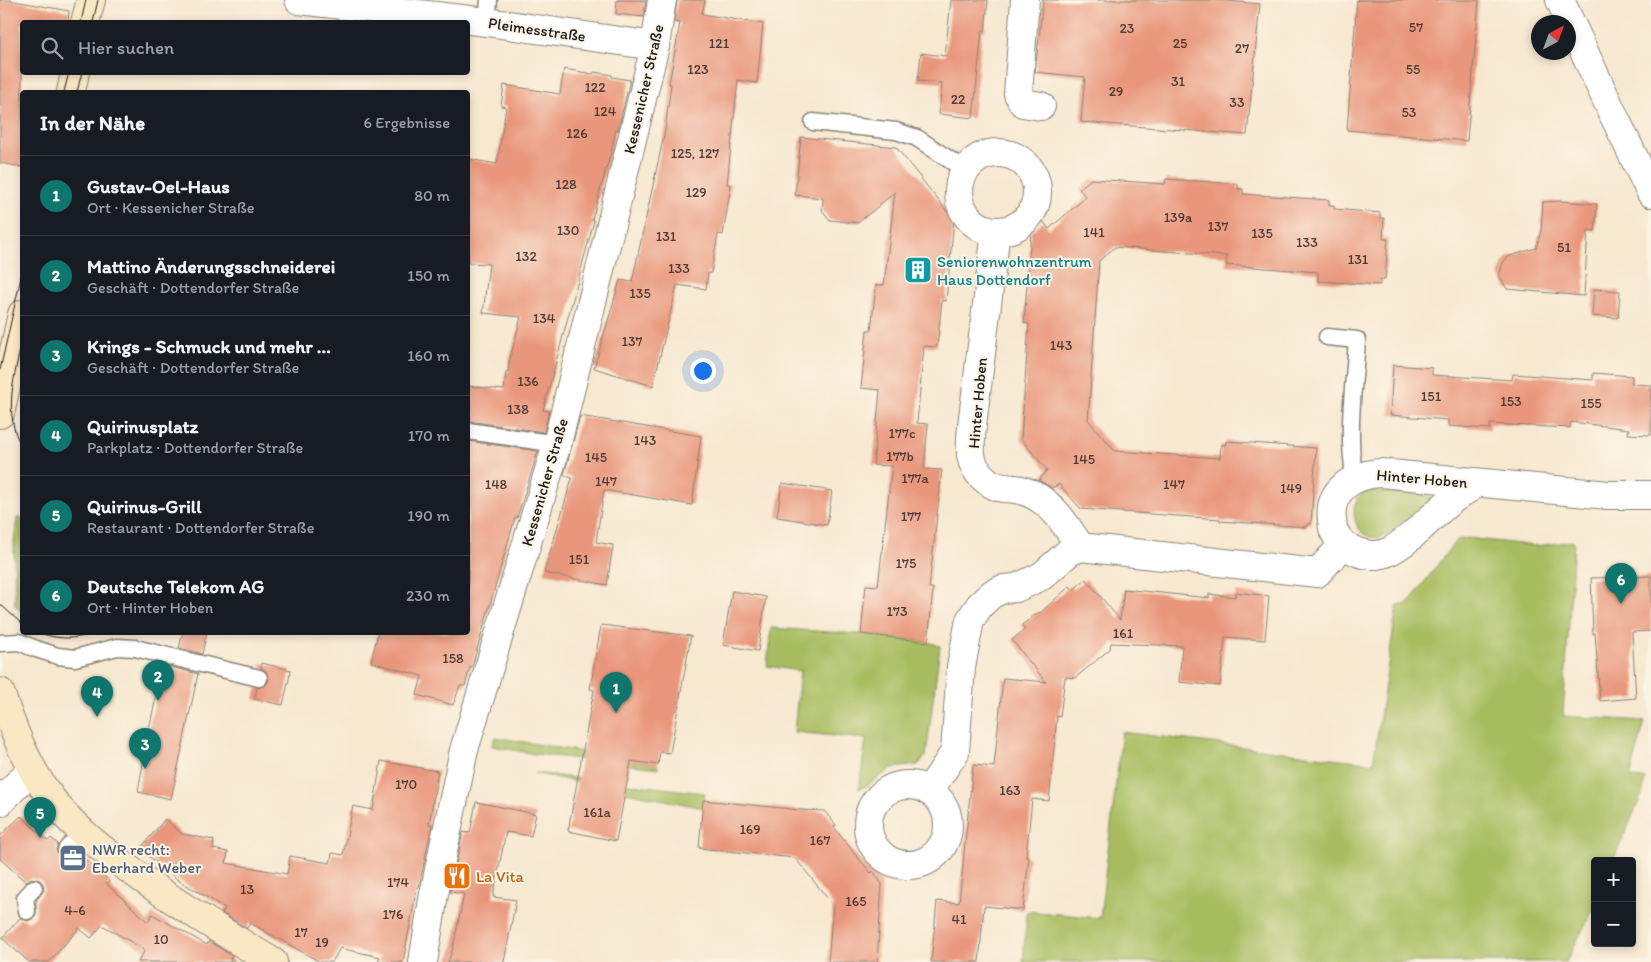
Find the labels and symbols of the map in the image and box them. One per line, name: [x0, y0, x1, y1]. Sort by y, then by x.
street label: Pleimesstraße: [487, 13, 587, 46]
north arrow: [1531, 15, 1576, 60]
house number: 57: [1409, 19, 1423, 36]
house number: 23: [1120, 20, 1135, 37]
street label: Kessenicher Straße: [619, 22, 668, 156]
house number: 121: [709, 35, 730, 52]
house number: 25: [1173, 35, 1187, 52]
house number: 27: [1235, 40, 1249, 57]
house number: 123: [687, 61, 709, 78]
house number: 55: [1406, 61, 1420, 78]
house number: 31: [1171, 73, 1186, 90]
house number: 122: [584, 79, 606, 96]
house number: 29: [1109, 83, 1123, 100]
house number: 22: [951, 91, 966, 108]
house number: 33: [1229, 94, 1245, 111]
house number: 124: [594, 103, 617, 120]
house number: 53: [1402, 104, 1417, 121]
house number: 126: [566, 125, 588, 142]
house number: 125, 127: [671, 145, 719, 162]
house number: 128: [555, 176, 577, 193]
house number: 129: [685, 184, 707, 201]
house number: 139a: [1164, 209, 1193, 226]
house number: 137: [1207, 218, 1229, 235]
house number: 130: [557, 222, 579, 239]
house number: 141: [1083, 224, 1105, 241]
house number: 135: [1251, 225, 1273, 242]
house number: 131: [656, 228, 677, 245]
house number: 133: [1296, 234, 1318, 251]
house number: 51: [1557, 239, 1571, 256]
house number: 132: [515, 248, 537, 265]
house number: 131: [1348, 251, 1369, 268]
place label: Seniorenwohnzentrum Haus Dottendorf: [937, 252, 1092, 289]
building icon: Seniorenwohnzentrum Haus Dottendorf: [903, 255, 933, 285]
house number: 133: [668, 260, 690, 277]
house number: 135: [629, 285, 651, 302]
house number: 134: [533, 310, 556, 327]
house number: 137: [621, 333, 643, 350]
house number: 143: [1050, 337, 1073, 354]
street label: Hinter Hoben: [964, 356, 991, 449]
your location: [690, 358, 716, 384]
house number: 136: [517, 373, 539, 390]
house number: 151: [1421, 388, 1442, 405]
house number: 153: [1500, 393, 1522, 410]
house number: 155: [1580, 395, 1602, 412]
house number: 138: [507, 401, 529, 418]
street label: Kessenicher Straße: [517, 416, 572, 548]
house number: 177c: [889, 425, 916, 442]
house number: 143: [634, 432, 657, 449]
house number: 177b: [886, 448, 914, 465]
house number: 145: [585, 449, 607, 466]
house number: 145: [1073, 451, 1095, 468]
street label: Hinter Hoben: [1376, 465, 1469, 492]
house number: 177a: [901, 470, 930, 487]
house number: 147: [595, 473, 617, 490]
house number: 148: [485, 476, 508, 493]
house number: 147: [1163, 476, 1185, 493]
house number: 149: [1280, 480, 1302, 497]
house number: 177: [901, 508, 921, 525]
house number: 151: [569, 551, 590, 568]
house number: 175: [896, 555, 916, 572]
pin: 6: [1605, 563, 1637, 604]
house number: 173: [886, 603, 908, 620]
house number: 161: [1113, 625, 1134, 642]
house number: 158: [442, 650, 464, 667]
pin: 2: [142, 660, 174, 701]
pin: 1: [600, 672, 632, 713]
pin: 4: [81, 676, 113, 717]
pin: 3: [129, 728, 161, 769]
house number: 170: [395, 776, 417, 793]
house number: 163: [999, 782, 1021, 799]
pin: 5: [24, 797, 56, 838]
house number: 161a: [583, 804, 612, 821]
house number: 169: [739, 821, 761, 838]
house number: 167: [810, 832, 830, 849]
place label: NWR recht: Eberhard Weber: [92, 840, 202, 877]
office icon: NWR recht: Eberhard Weber: [58, 843, 88, 873]
restaurant icon: La Vita: [442, 861, 472, 891]
place label: La Vita: [476, 867, 525, 886]
house number: 174: [387, 874, 410, 891]
house number: 13: [240, 881, 254, 898]
house number: 165: [845, 893, 867, 910]
house number: 4-6: [64, 902, 86, 919]
house number: 176: [383, 906, 403, 923]
house number: 41: [952, 911, 967, 928]
house number: 17: [294, 924, 308, 941]
house number: 10: [153, 931, 169, 948]
house number: 19: [315, 934, 329, 951]

